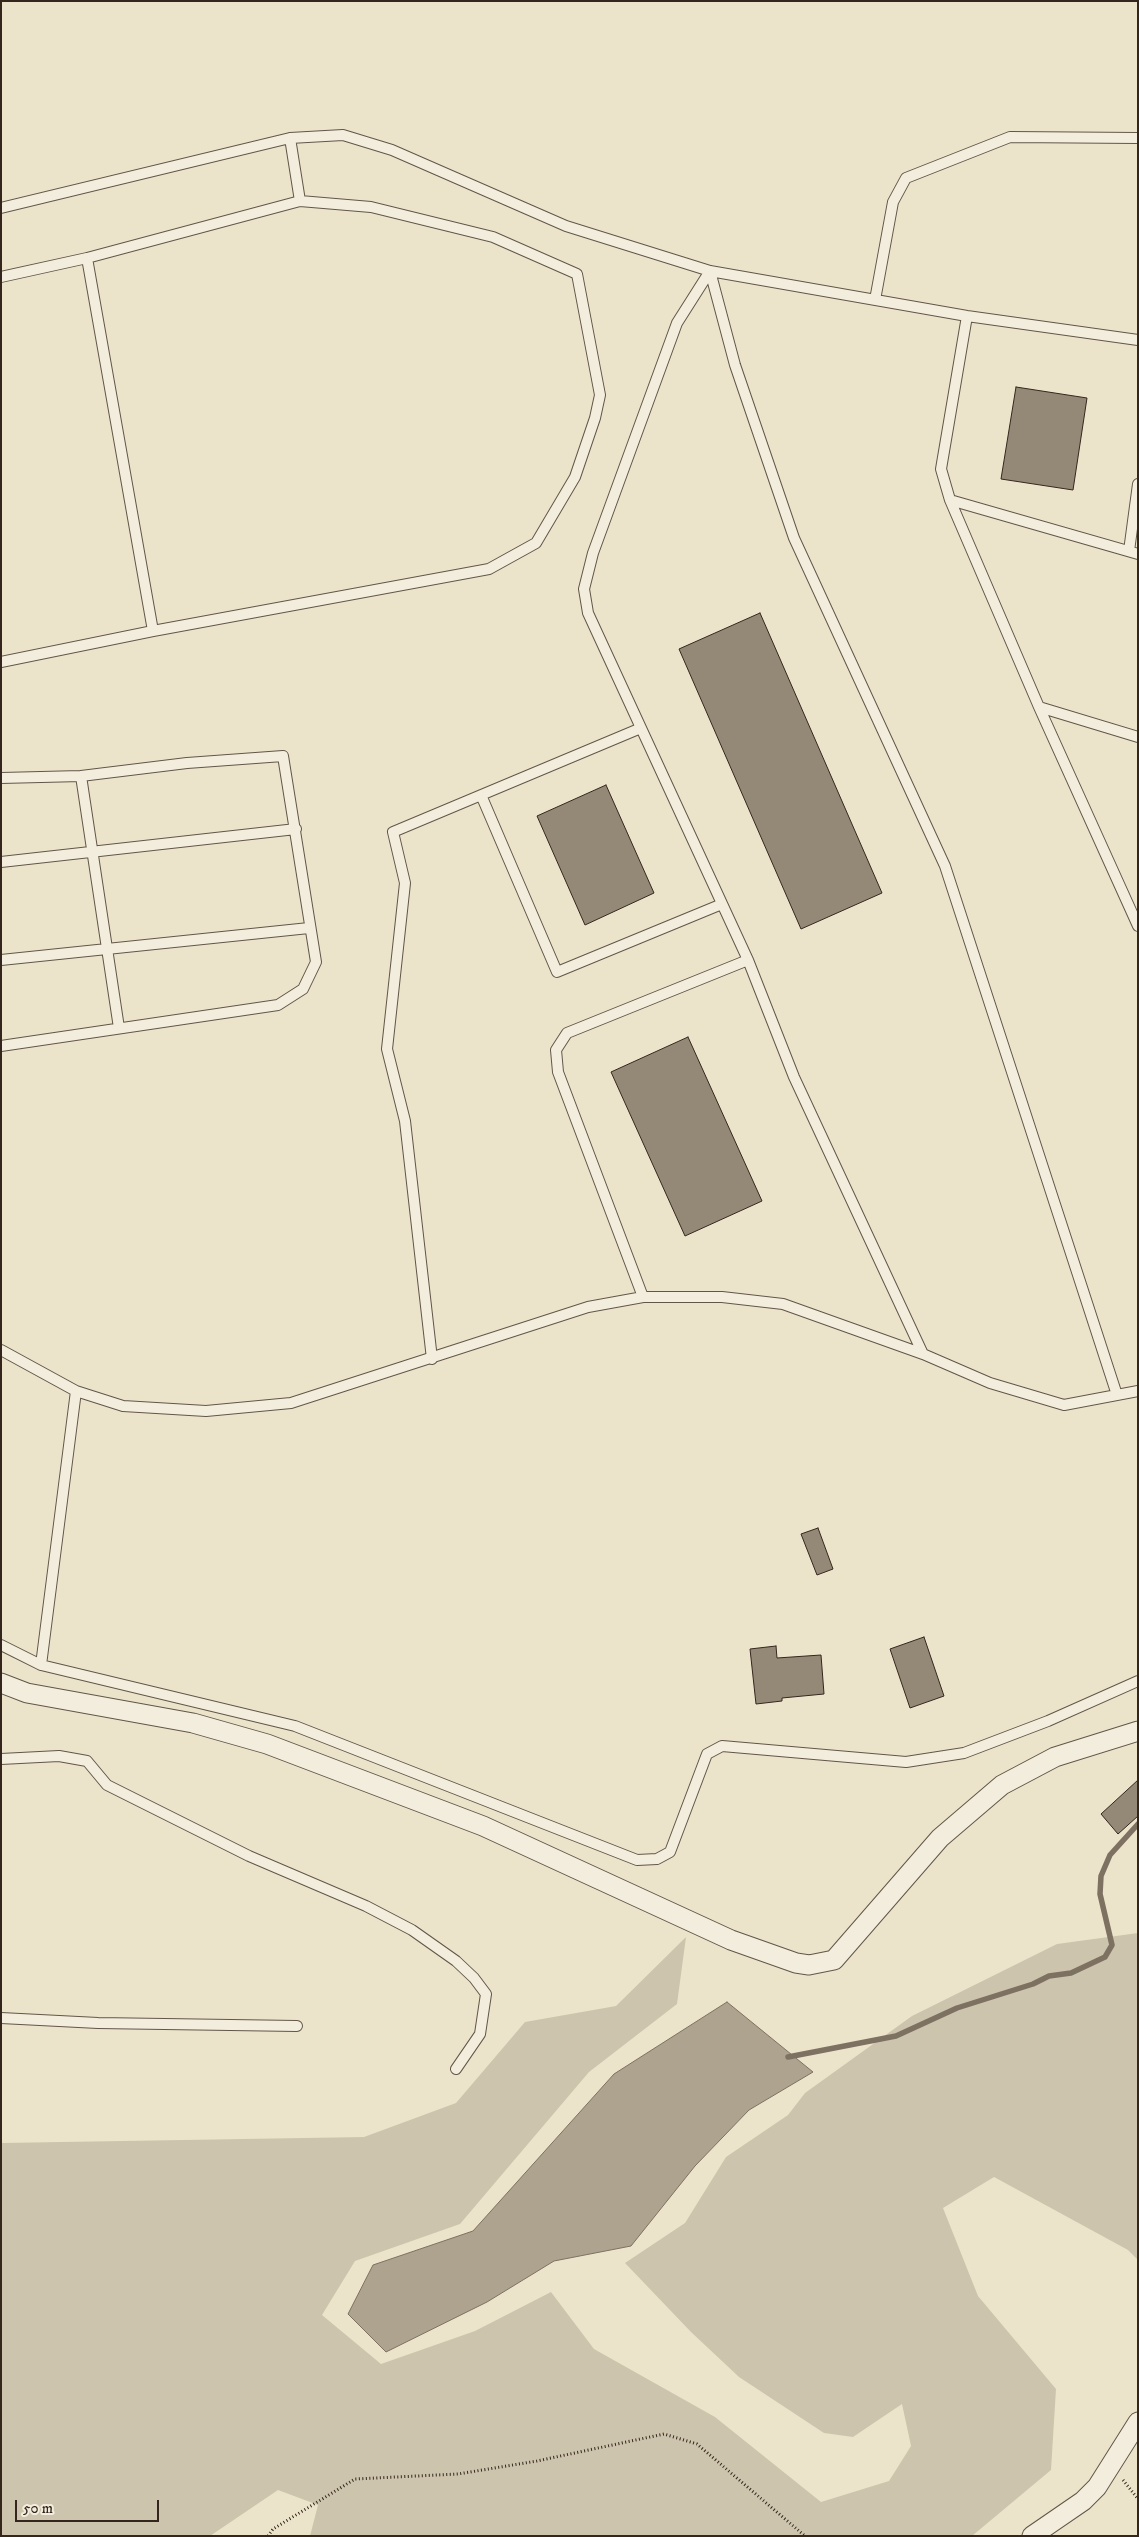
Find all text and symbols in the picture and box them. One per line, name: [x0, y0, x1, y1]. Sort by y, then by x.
scale bar: [18, 2490, 161, 2522]
text: 50 m: [23, 2499, 53, 2518]

